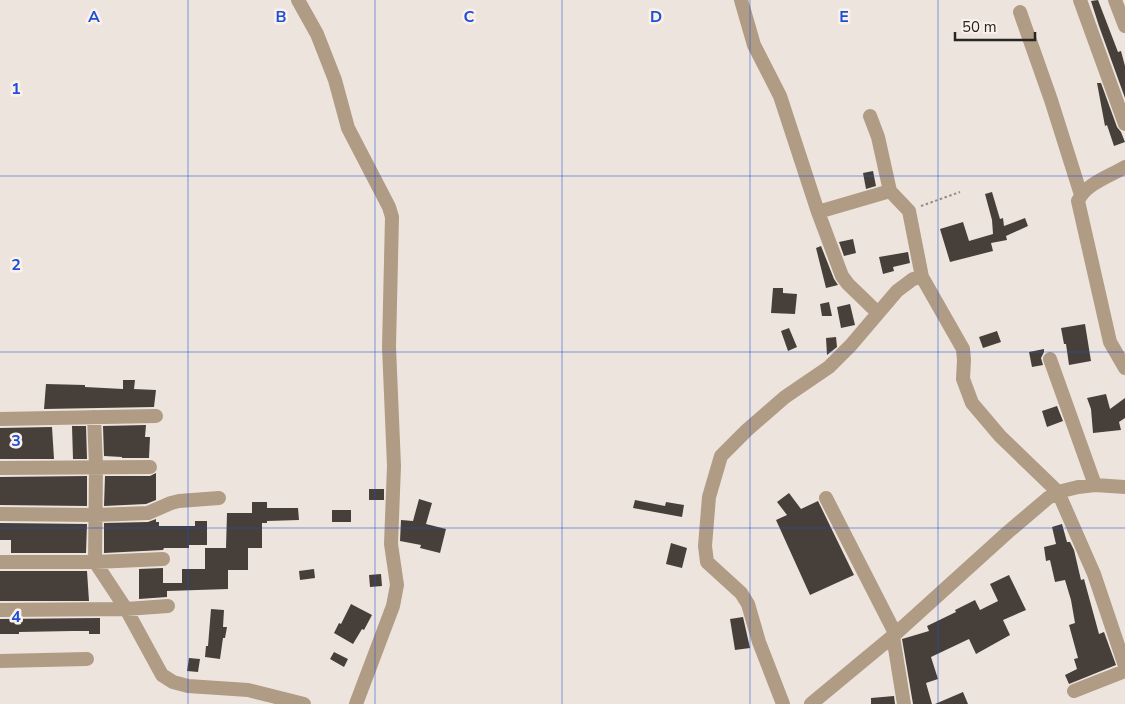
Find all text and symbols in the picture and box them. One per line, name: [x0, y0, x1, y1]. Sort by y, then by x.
text: A: [88, 6, 100, 28]
text: B: [275, 6, 287, 28]
text: C: [464, 6, 475, 28]
text: D: [650, 6, 662, 28]
text: E: [839, 6, 849, 28]
scale bar: [955, 10, 1035, 42]
text: 50 m: [962, 17, 997, 37]
text: 1: [11, 78, 21, 100]
text: 2: [11, 254, 21, 276]
text: 3: [11, 430, 21, 452]
text: 4: [11, 606, 21, 628]

